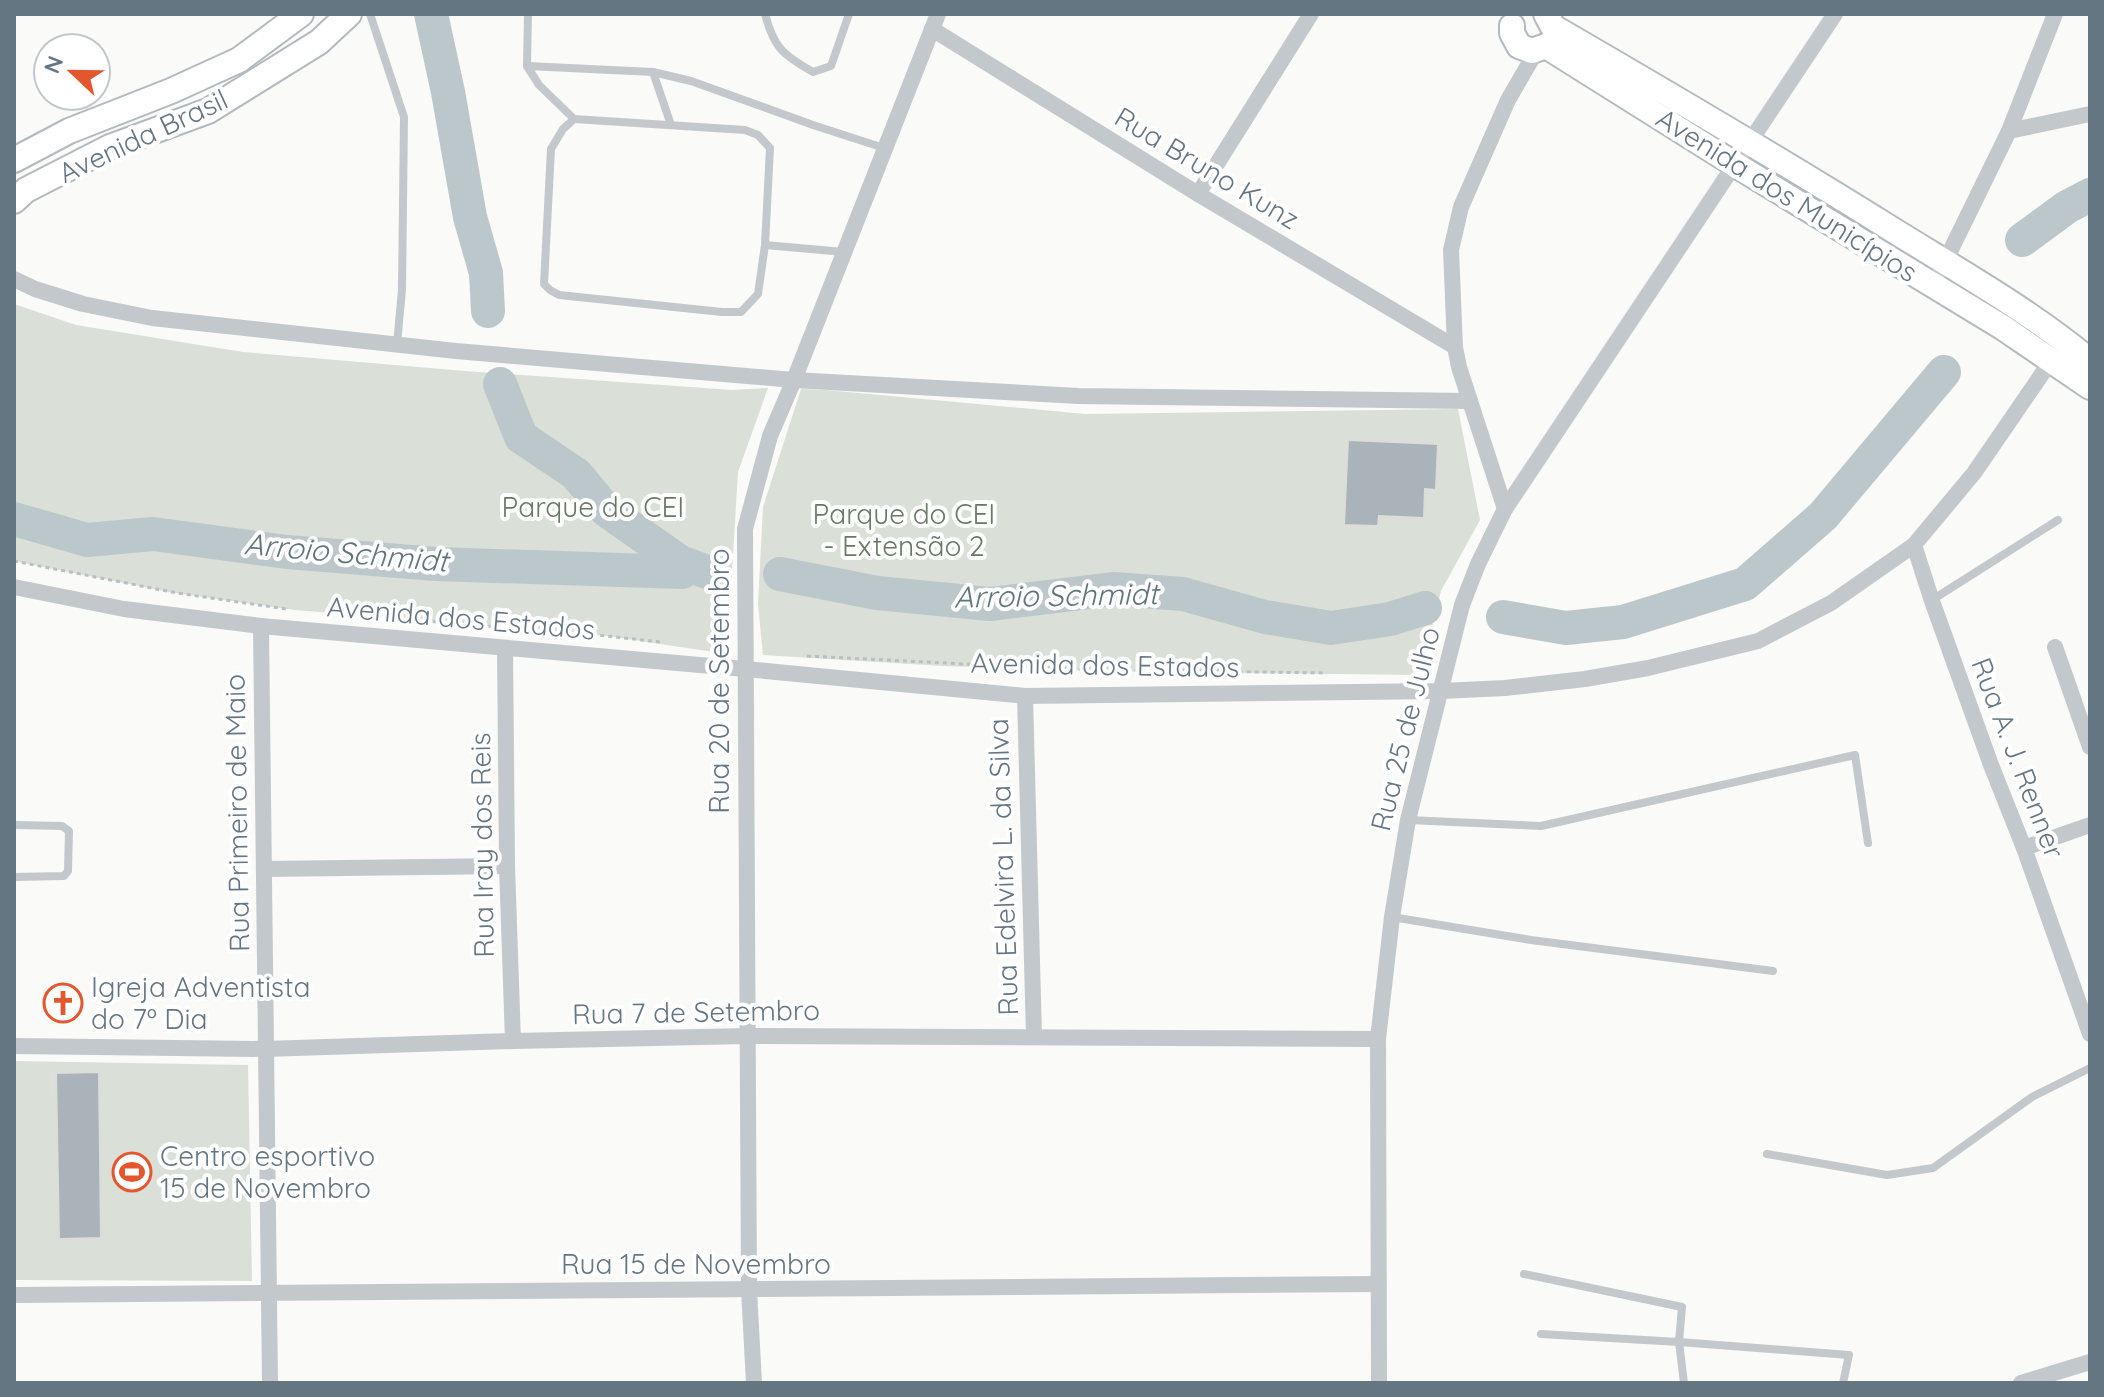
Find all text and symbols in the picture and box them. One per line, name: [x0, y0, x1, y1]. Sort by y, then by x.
north arrow: [32, 32, 112, 112]
text: N: [37, 52, 69, 77]
street label: Avenida Brasil: [53, 81, 233, 190]
street label: Rua Bruno Kunz: [1109, 99, 1306, 236]
street label: Avenida dos Municípios: [1650, 100, 1924, 289]
park label: Parque do CEI: [502, 489, 684, 524]
park label: Parque do CEI - Extensão 2: [813, 496, 995, 563]
water label: Arroio Schmidt: [243, 524, 452, 580]
street label: Rua 20 de Setembro: [701, 548, 736, 814]
water label: Arroio Schmidt: [954, 574, 1161, 616]
street label: Avenida dos Estados: [326, 588, 596, 647]
street label: Rua 25 de Julho: [1362, 623, 1447, 835]
street label: Avenida dos Estados: [970, 645, 1240, 684]
street label: Rua A. J. Renner: [1964, 653, 2073, 863]
street label: Rua Primeiro de Maio: [217, 674, 256, 952]
street label: Rua Edelvira L. da Silva: [980, 718, 1025, 1016]
street label: Rua Iray dos Reis: [462, 732, 501, 958]
place label: Igreja Adventista do 7º Dia: [91, 969, 310, 1036]
church icon: Igreja Adventista do 7º Dia: [42, 982, 84, 1024]
street label: Rua 7 de Setembro: [572, 992, 820, 1031]
place label: Centro esportivo 15 de Novembro: [160, 1138, 375, 1205]
sports icon: Centro esportivo 15 de Novembro: [111, 1151, 153, 1193]
street label: Rua 15 de Novembro: [561, 1246, 831, 1281]

